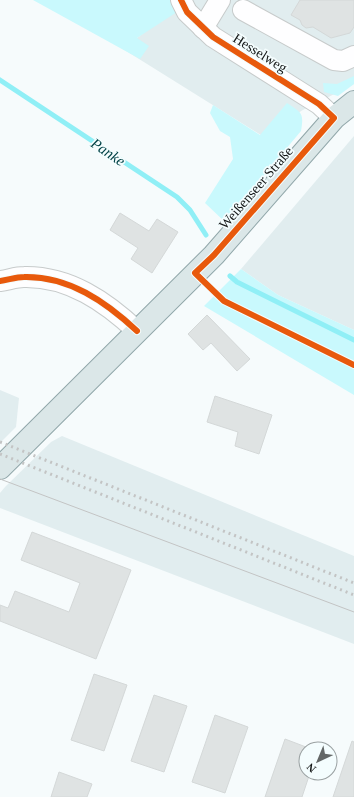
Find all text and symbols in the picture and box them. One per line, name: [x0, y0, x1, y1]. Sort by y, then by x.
street label: Hesselweg: [230, 31, 290, 75]
water label: Panke: [87, 134, 128, 169]
street label: Weißenseer Straße: [216, 144, 296, 232]
north arrow: [298, 741, 338, 781]
text: N: [304, 761, 318, 775]

